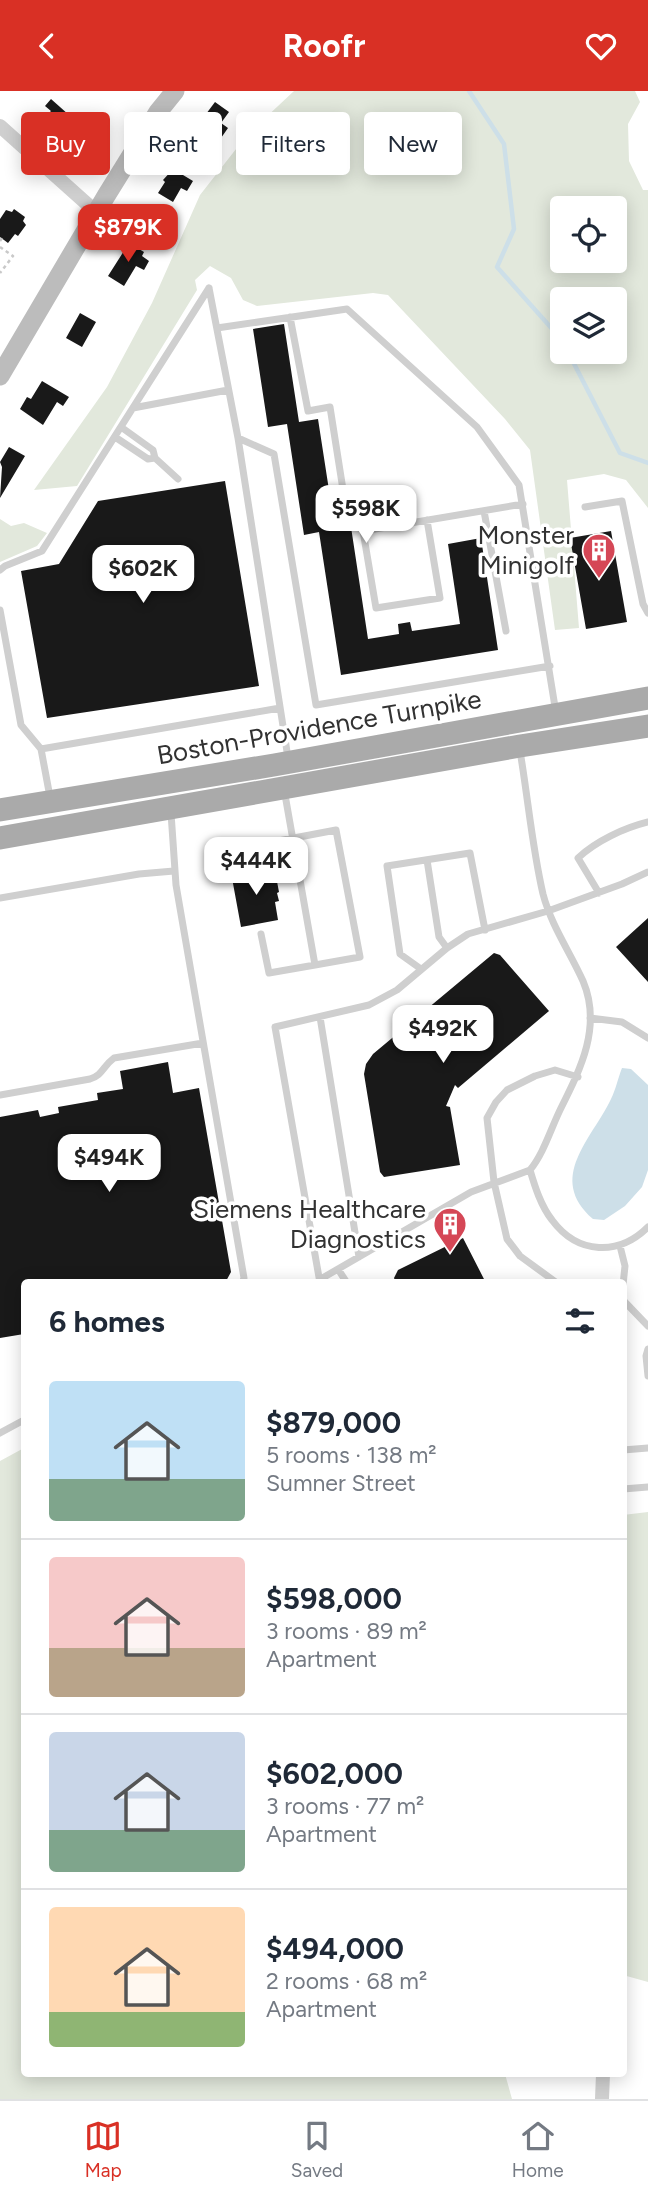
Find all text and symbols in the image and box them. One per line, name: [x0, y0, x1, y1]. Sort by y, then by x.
icon: back: [28, 27, 66, 65]
text: Roofr: [283, 27, 365, 65]
icon: heart: [582, 27, 620, 65]
chip: Buy: [21, 112, 110, 175]
chip: Rent: [124, 112, 222, 175]
chip: Filters: [236, 112, 350, 175]
chip: New: [364, 112, 462, 175]
map controls: [550, 196, 627, 364]
button: locate: [550, 196, 627, 273]
pin: $879K: [79, 205, 177, 264]
text: $879K: [94, 213, 162, 241]
button: layers: [550, 287, 627, 364]
pin: $598K: [317, 485, 415, 545]
text: $598K: [332, 494, 400, 522]
place label: Monster Minigolf: [478, 519, 574, 581]
building icon: Monster Minigolf: [580, 531, 618, 580]
pin: $602K: [94, 545, 192, 605]
text: $602K: [108, 554, 178, 582]
street label: Boston-Providence Turnpike: [154, 683, 484, 771]
pin: $444K: [207, 837, 305, 897]
text: $444K: [220, 846, 292, 874]
pin: $492K: [394, 1005, 492, 1065]
text: $492K: [408, 1014, 478, 1042]
pin: $494K: [60, 1135, 158, 1194]
text: $494K: [74, 1143, 144, 1171]
place label: Siemens Healthcare Diagnostics: [193, 1193, 426, 1255]
building icon: Siemens Healthcare Diagnostics: [431, 1205, 469, 1254]
icon: filters: [561, 1302, 599, 1340]
text: 6 homes: [49, 1303, 165, 1340]
text: $879,000: [266, 1404, 401, 1441]
icon: home: [105, 1409, 189, 1493]
text: 5 rooms · 138 m²: [266, 1441, 437, 1469]
text: Sumner Street: [266, 1469, 416, 1497]
text: $598,000: [266, 1580, 402, 1617]
icon: home: [105, 1585, 189, 1669]
text: 3 rooms · 89 m²: [266, 1617, 427, 1645]
text: Apartment: [266, 1645, 377, 1673]
text: $602,000: [266, 1755, 403, 1792]
icon: home: [105, 1760, 189, 1844]
text: 3 rooms · 77 m²: [266, 1792, 424, 1820]
text: Apartment: [266, 1820, 377, 1848]
text: $494,000: [266, 1930, 404, 1967]
icon: home: [105, 1935, 189, 2019]
text: 2 rooms · 68 m²: [266, 1967, 427, 1995]
text: Apartment: [266, 1995, 377, 2023]
tab: Map: [84, 2117, 122, 2182]
tab: Saved: [291, 2117, 343, 2182]
tab: Home: [512, 2117, 564, 2182]

